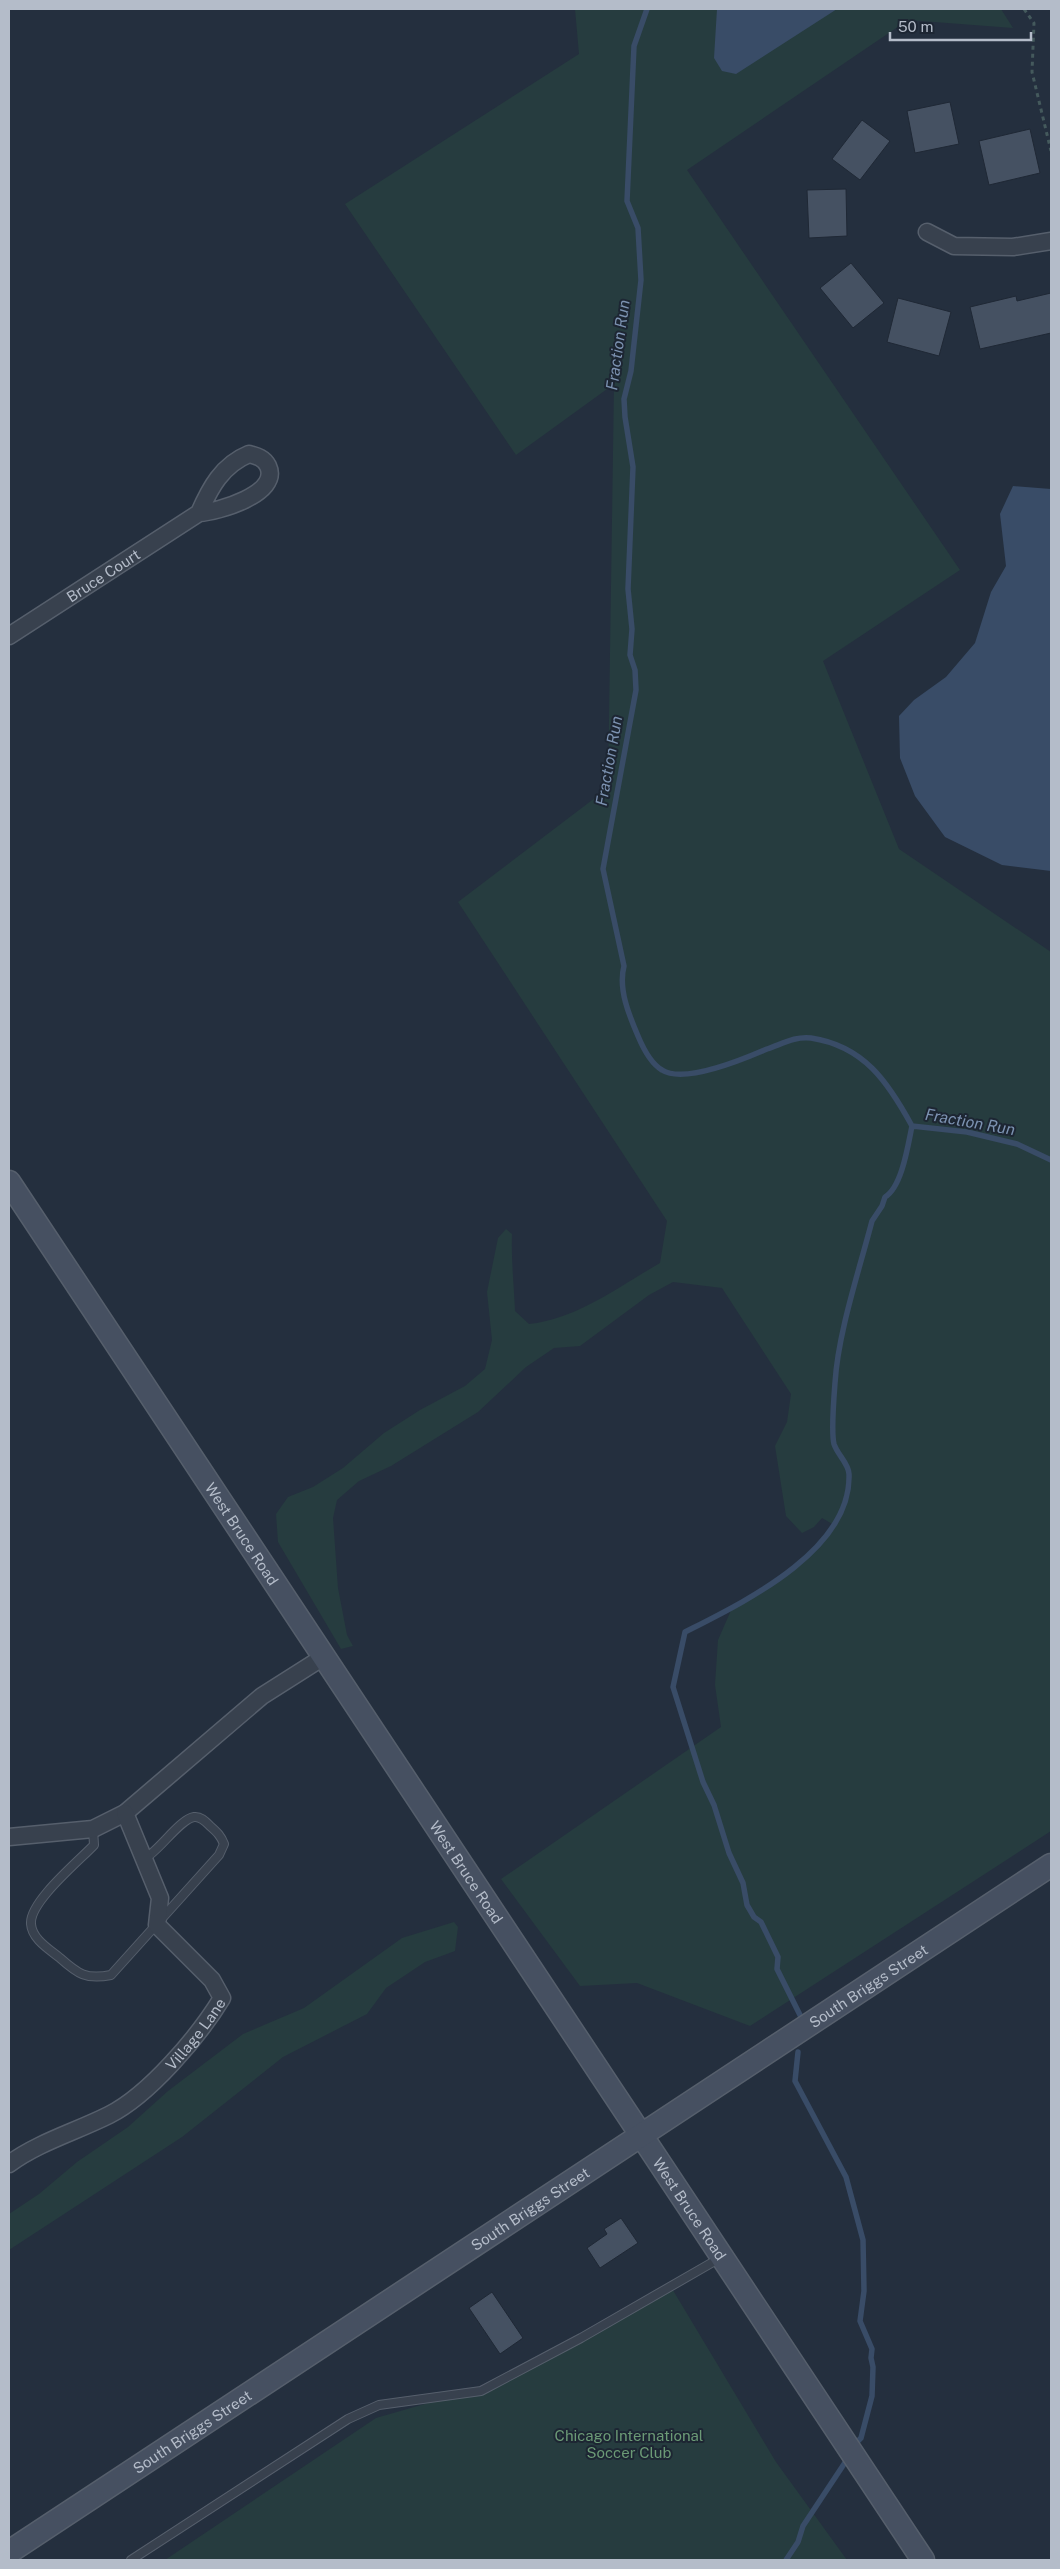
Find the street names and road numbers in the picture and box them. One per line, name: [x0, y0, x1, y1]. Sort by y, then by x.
street label: Bruce Court: [63, 545, 143, 605]
street label: West Bruce Road: [202, 1479, 282, 1588]
street label: West Bruce Road: [427, 1818, 507, 1926]
street label: South Briggs Street: [806, 1940, 931, 2031]
street label: Village Lane: [162, 1995, 228, 2073]
street label: West Bruce Road: [650, 2154, 730, 2263]
street label: South Briggs Street: [468, 2163, 593, 2254]
street label: South Briggs Street: [129, 2386, 254, 2477]

